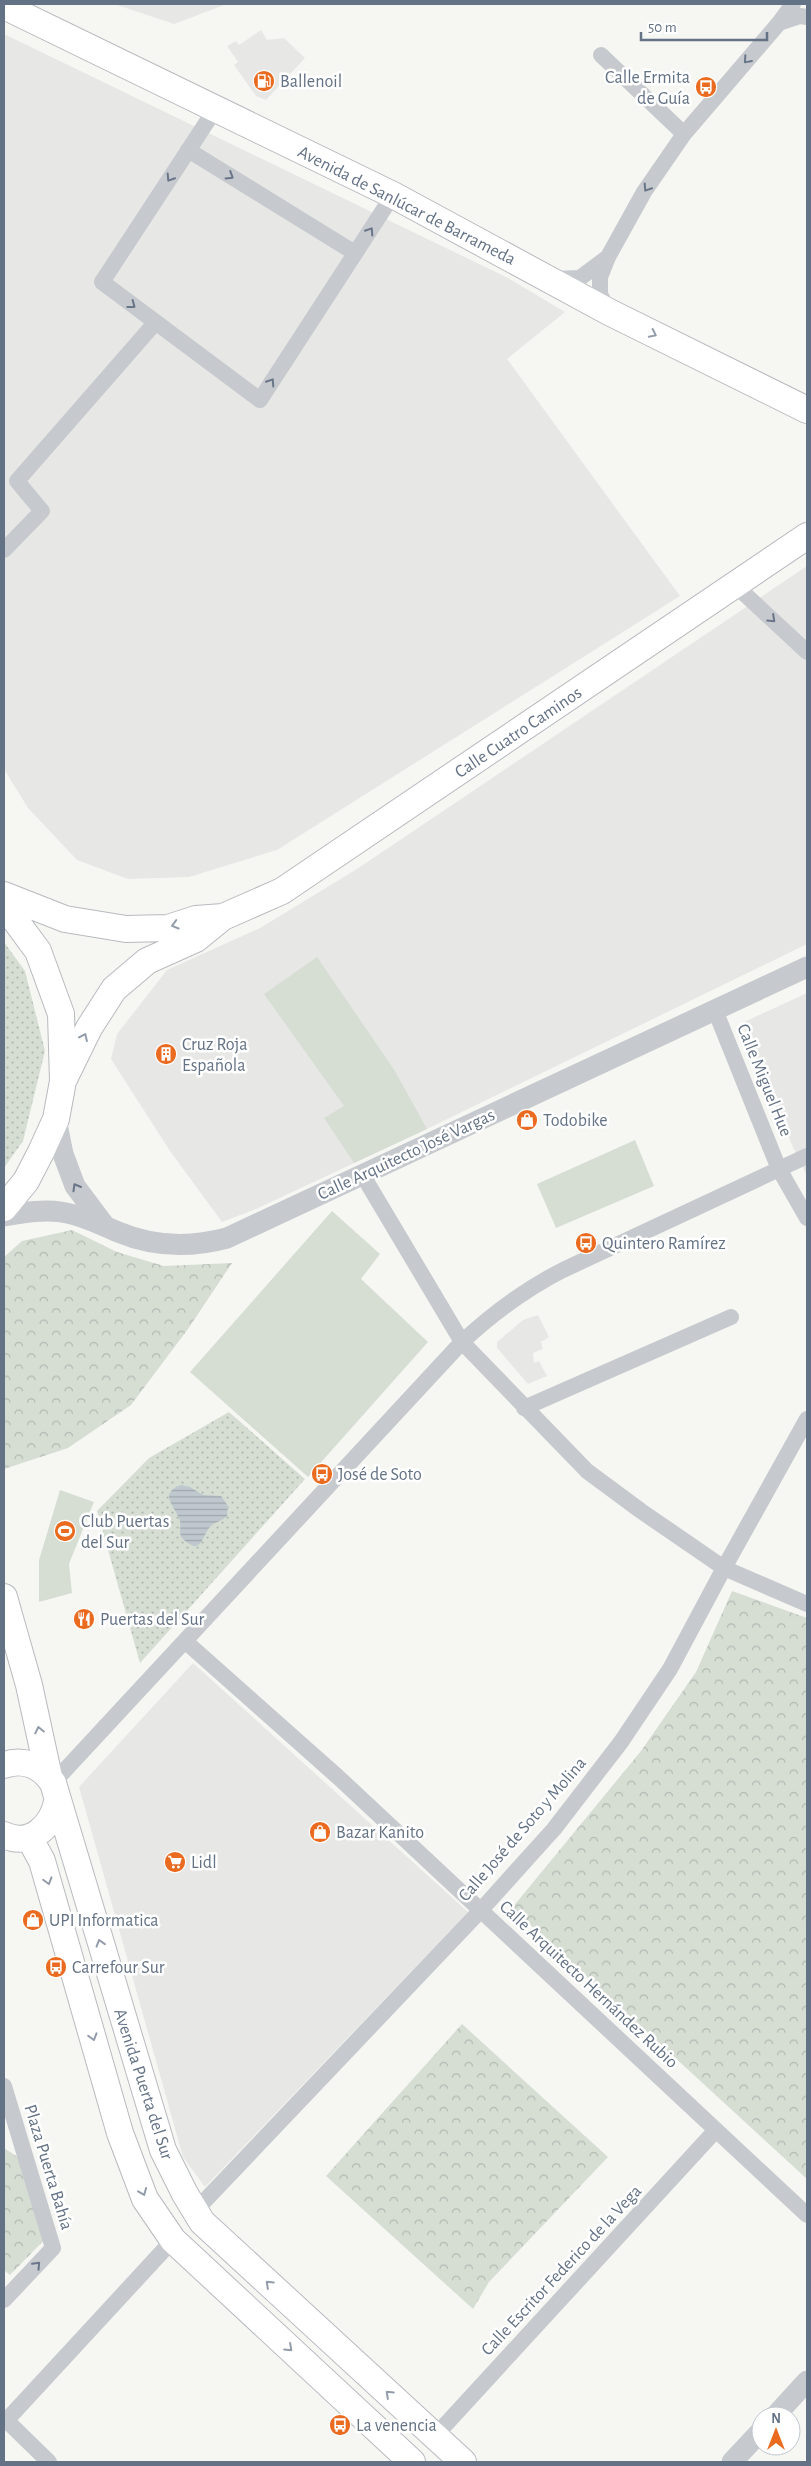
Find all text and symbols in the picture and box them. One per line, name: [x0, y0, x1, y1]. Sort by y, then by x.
scale bar: [641, 10, 767, 42]
text: 50 m: [648, 20, 677, 35]
one-way arrow: [744, 55, 753, 64]
fuel station icon: Ballenoil: [252, 69, 276, 93]
place label: Calle Ermita de Guía: [605, 69, 690, 108]
place label: Ballenoil: [280, 73, 342, 91]
bus stop icon: Calle Ermita de Guía: [694, 75, 718, 99]
street label: Avenida de Sanlúcar de Barrameda: [295, 143, 518, 269]
one-way arrow: [224, 170, 233, 179]
one-way arrow: [167, 173, 176, 182]
one-way arrow: [644, 182, 653, 192]
one-way arrow: [364, 228, 373, 237]
one-way arrow: [126, 300, 135, 308]
one-way arrow: [648, 328, 657, 338]
one-way arrow: [265, 378, 275, 387]
one-way arrow: [766, 613, 775, 622]
street label: Calle Cuatro Caminos: [452, 684, 585, 782]
one-way arrow: [172, 920, 180, 930]
street label: Calle Miguel Hue: [733, 1022, 795, 1139]
one-way arrow: [78, 1033, 88, 1042]
place label: Cruz Roja Española: [182, 1036, 248, 1075]
building icon: Cruz Roja Española: [154, 1042, 178, 1066]
street label: Calle Arquitecto José Vargas: [315, 1106, 498, 1204]
shop icon: Todobike: [515, 1108, 539, 1132]
place label: Todobike: [543, 1112, 607, 1130]
one-way arrow: [73, 1183, 83, 1192]
bus stop icon: Quintero Ramírez: [574, 1231, 598, 1255]
place label: Quintero Ramírez: [602, 1235, 726, 1253]
bus stop icon: José de Soto: [310, 1462, 334, 1486]
place label: José de Soto: [338, 1466, 422, 1484]
place label: Club Puertas del Sur: [81, 1513, 169, 1552]
sports icon: Club Puertas del Sur: [53, 1519, 77, 1543]
restaurant icon: Puertas del Sur: [72, 1607, 96, 1631]
place label: Puertas del Sur: [100, 1611, 205, 1629]
one-way arrow: [34, 1725, 45, 1734]
street label: Calle José de Soto y Molina: [455, 1754, 590, 1905]
shop icon: Bazar Kanito: [308, 1820, 332, 1844]
place label: Bazar Kanito: [336, 1824, 424, 1842]
supermarket icon: Lidl: [163, 1850, 187, 1874]
place label: Lidl: [191, 1854, 217, 1872]
one-way arrow: [43, 1877, 53, 1885]
street label: Calle Arquitecto Hernández Rubio: [496, 1897, 681, 2072]
shop icon: UPI Informatica: [21, 1908, 45, 1932]
place label: UPI Informatica: [49, 1912, 159, 1930]
one-way arrow: [95, 1939, 105, 1947]
bus stop icon: Carrefour Sur: [44, 1955, 68, 1979]
place label: Carrefour Sur: [72, 1959, 165, 1977]
street label: Avenida Puerta del Sur: [110, 2007, 176, 2162]
one-way arrow: [87, 2033, 98, 2042]
street label: Plaza Puerta Bahía: [20, 2102, 76, 2232]
street label: Calle Escritor Federico de la Vega: [478, 2182, 645, 2359]
one-way arrow: [136, 2187, 147, 2196]
one-way arrow: [31, 2261, 40, 2270]
one-way arrow: [266, 2281, 275, 2290]
one-way arrow: [283, 2342, 292, 2351]
one-way arrow: [385, 2391, 394, 2400]
north arrow: [751, 2406, 801, 2456]
text: N: [771, 2412, 781, 2426]
bus stop icon: La venencia: [328, 2413, 352, 2437]
place label: La venencia: [356, 2417, 437, 2435]

